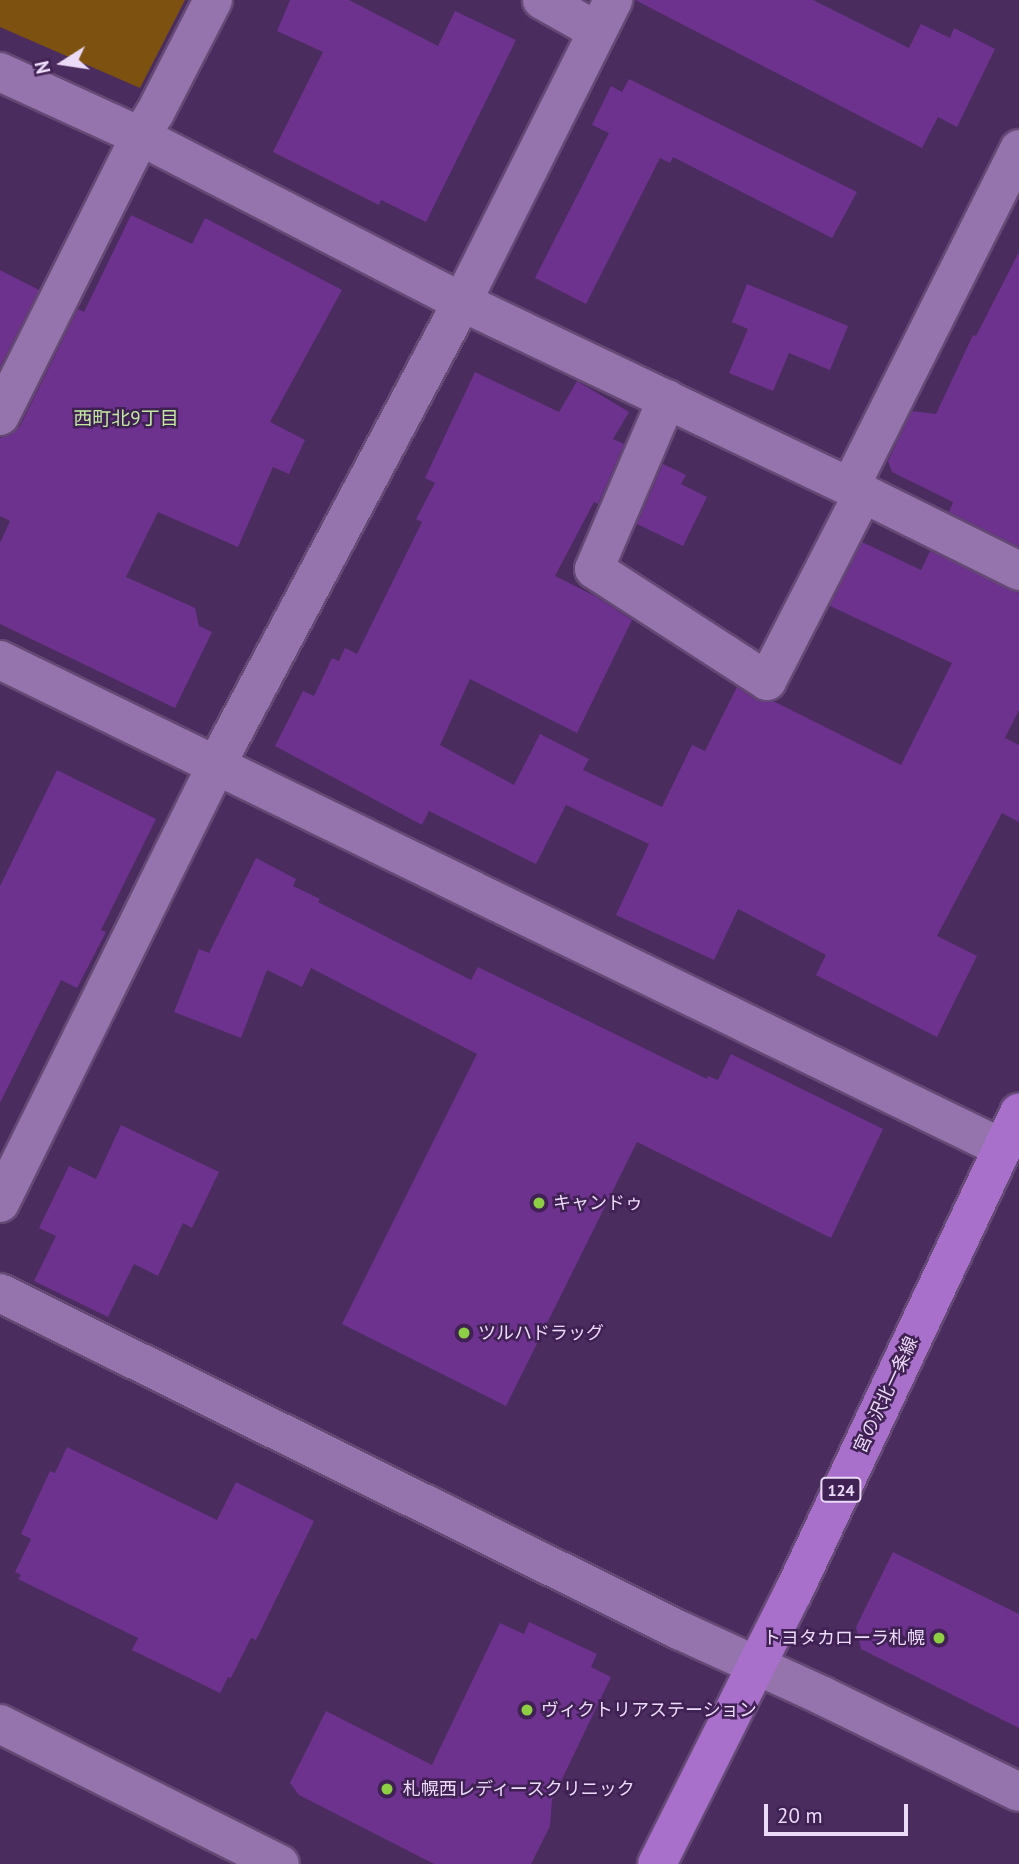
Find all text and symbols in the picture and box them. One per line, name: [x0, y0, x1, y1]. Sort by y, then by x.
north arrow: [28, 28, 98, 98]
text: N: [29, 59, 55, 76]
district label: 西町北9丁目: [73, 408, 179, 430]
place label: キャンドゥ: [553, 1192, 643, 1214]
marker: キャンドゥ: [531, 1195, 547, 1211]
place label: ツルハドラッグ: [478, 1322, 604, 1344]
marker: ツルハドラッグ: [456, 1325, 472, 1341]
street label: 宮の沢北一条線: [850, 1333, 922, 1457]
road number: 124: [820, 1478, 862, 1502]
place label: トヨタカローラ札幌: [763, 1627, 925, 1649]
marker: トヨタカローラ札幌: [931, 1630, 947, 1646]
place label: ヴィクトリアステーション: [541, 1699, 757, 1721]
marker: ヴィクトリアステーション: [519, 1702, 535, 1718]
place label: 札幌西レディースクリニック: [403, 1778, 637, 1800]
marker: 札幌西レディースクリニック: [377, 1779, 397, 1799]
scale bar: [767, 1790, 911, 1834]
text: 20 m: [777, 1802, 823, 1829]

